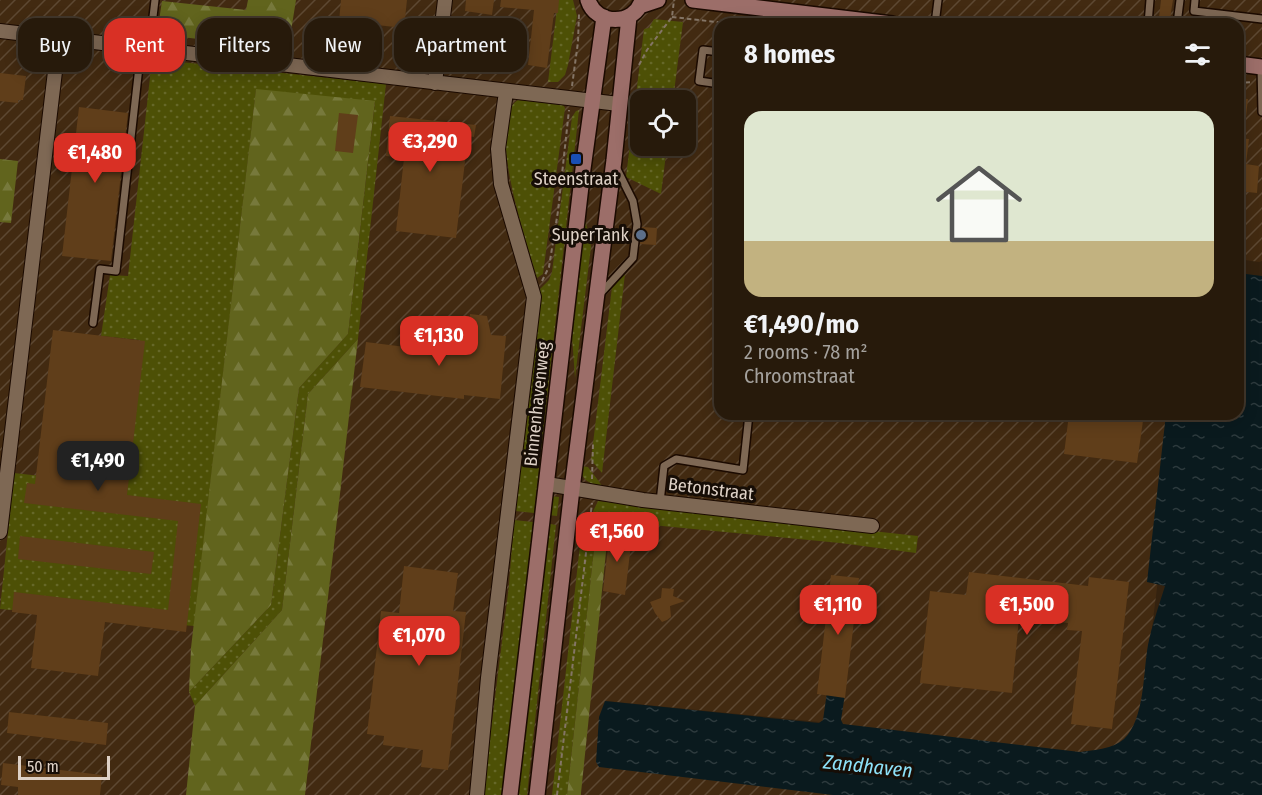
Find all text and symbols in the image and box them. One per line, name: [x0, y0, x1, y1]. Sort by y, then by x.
chip: Buy: [18, 18, 92, 72]
chip: Rent: [104, 18, 185, 72]
chip: Filters: [197, 18, 292, 72]
chip: New: [304, 18, 382, 72]
chip: Apartment: [394, 18, 527, 72]
icon: filters: [1181, 38, 1214, 71]
text: 8 homes: [744, 39, 835, 70]
map controls: [630, 90, 696, 156]
button: locate: [630, 90, 696, 156]
pin: €3,290: [381, 122, 479, 173]
text: €3,290: [402, 129, 458, 153]
pin: €1,480: [46, 133, 144, 184]
text: €1,480: [68, 140, 122, 164]
icon: home: [925, 150, 1033, 258]
marker: Steenstraat: [569, 152, 583, 166]
place label: Steenstraat: [534, 168, 618, 190]
place label: SuperTank: [552, 224, 630, 246]
marker: SuperTank: [634, 228, 648, 242]
text: €1,490/mo: [744, 309, 859, 340]
pin: €1,130: [390, 316, 488, 367]
text: €1,130: [414, 323, 464, 347]
street label: Binnenhavenweg: [520, 340, 555, 467]
text: 2 rooms · 78 m²: [744, 340, 867, 364]
text: Chroomstraat: [744, 364, 855, 388]
pin: €1,490: [49, 441, 147, 492]
text: €1,490: [71, 448, 125, 472]
street label: Betonstraat: [667, 473, 755, 505]
pin: €1,560: [568, 512, 666, 563]
text: €1,560: [590, 519, 644, 543]
pin: €1,110: [789, 585, 887, 636]
pin: €1,500: [978, 585, 1076, 636]
text: €1,110: [814, 592, 862, 616]
text: €1,500: [1000, 592, 1054, 616]
pin: €1,070: [370, 616, 468, 667]
text: €1,070: [393, 623, 445, 647]
water label: Zandhaven: [821, 749, 914, 783]
scale bar: [18, 753, 110, 780]
text: 50 m: [27, 757, 59, 776]

